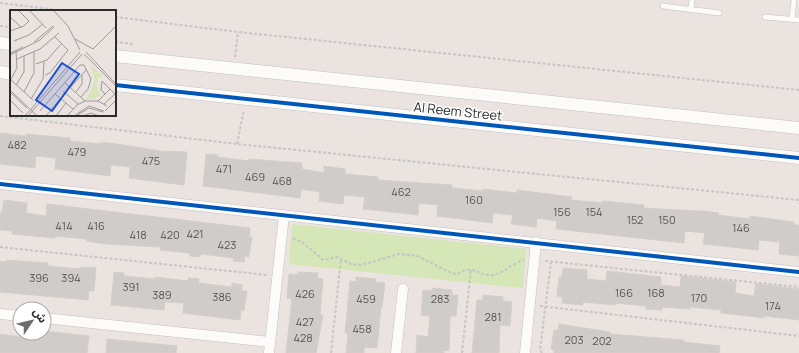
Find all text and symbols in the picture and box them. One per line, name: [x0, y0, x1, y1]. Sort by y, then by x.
inset map: [10, 10, 116, 116]
street label: Al Reem Street: [413, 97, 503, 125]
house number: 482: [7, 137, 27, 152]
house number: 479: [68, 144, 87, 159]
house number: 475: [142, 153, 160, 168]
house number: 471: [216, 161, 232, 176]
house number: 469: [245, 169, 265, 184]
house number: 468: [272, 173, 292, 188]
house number: 462: [391, 184, 411, 199]
house number: 160: [465, 192, 483, 207]
house number: 156: [553, 204, 571, 219]
house number: 154: [585, 204, 603, 219]
house number: 152: [627, 212, 643, 227]
house number: 150: [658, 212, 676, 227]
house number: 414: [55, 218, 73, 233]
house number: 416: [87, 218, 105, 233]
house number: 146: [732, 220, 750, 235]
house number: 421: [186, 226, 204, 241]
house number: 418: [129, 227, 147, 242]
house number: 420: [160, 227, 180, 242]
house number: 423: [218, 237, 236, 252]
house number: 396: [29, 270, 49, 285]
house number: 394: [61, 270, 81, 285]
house number: 391: [122, 279, 140, 294]
house number: 166: [615, 285, 633, 300]
house number: 168: [647, 285, 665, 300]
house number: 426: [295, 286, 315, 301]
house number: 389: [152, 287, 172, 302]
house number: 386: [212, 289, 232, 304]
house number: 170: [691, 290, 707, 305]
house number: 459: [356, 291, 376, 306]
house number: 283: [431, 291, 449, 306]
house number: 174: [765, 298, 781, 313]
north arrow: [12, 301, 52, 341]
text: ش: [30, 304, 51, 325]
house number: 281: [485, 309, 501, 324]
house number: 427: [296, 314, 314, 329]
house number: 458: [352, 321, 372, 336]
house number: 428: [293, 330, 313, 345]
house number: 203: [564, 332, 584, 347]
house number: 202: [592, 333, 612, 348]

